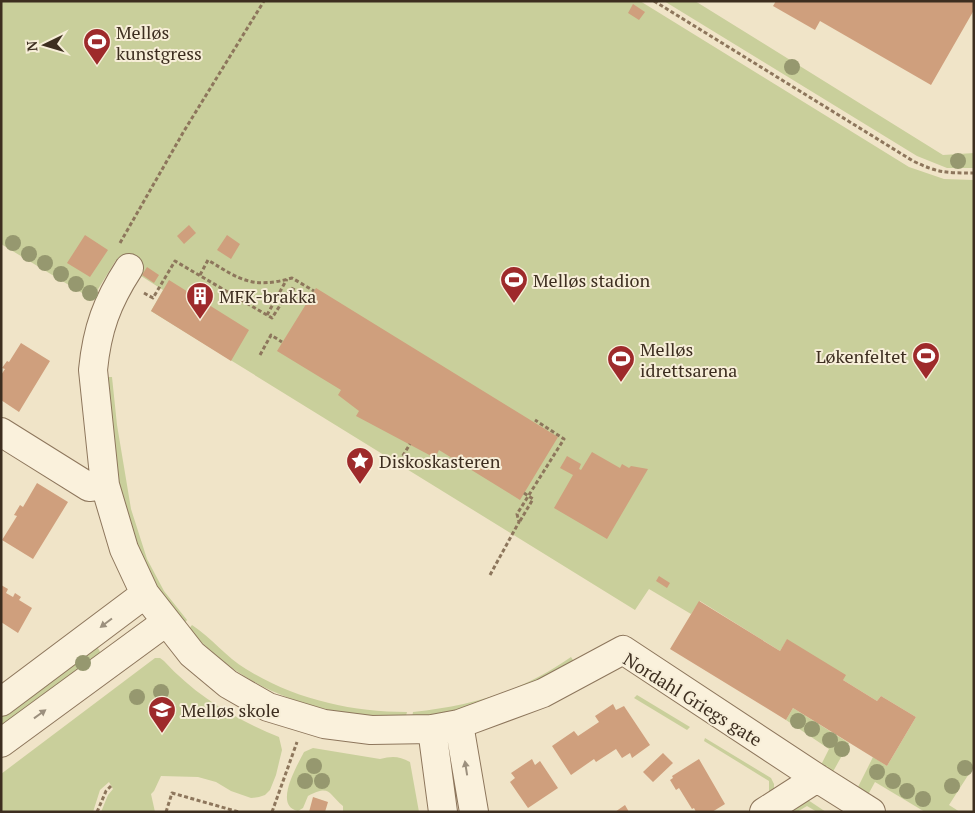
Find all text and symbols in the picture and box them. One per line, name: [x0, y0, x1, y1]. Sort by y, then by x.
north arrow: [20, 20, 70, 70]
place label: Melløs kunstgress: [116, 20, 202, 65]
sports icon: Melløs kunstgress: [82, 27, 112, 66]
text: N: [22, 40, 41, 52]
sports icon: Melløs stadion: [499, 265, 529, 304]
place label: Melløs stadion: [533, 268, 651, 292]
building icon: MFK-brakka: [185, 281, 215, 320]
place label: MFK-brakka: [219, 284, 316, 308]
place label: Melløs idrettsarena: [640, 337, 737, 382]
sports icon: Løkenfeltet: [911, 341, 941, 380]
sports icon: Melløs idrettsarena: [606, 344, 636, 383]
place label: Løkenfeltet: [816, 344, 907, 368]
place icon: Diskoskasteren: [345, 446, 375, 485]
place label: Diskoskasteren: [379, 449, 501, 473]
one-way arrow: [100, 618, 113, 629]
street label: Nordahl Griegs gate: [619, 647, 767, 751]
school or university icon: Melløs skole: [147, 695, 177, 734]
place label: Melløs skole: [181, 698, 280, 722]
one-way arrow: [33, 709, 47, 719]
one-way arrow: [462, 760, 470, 776]

